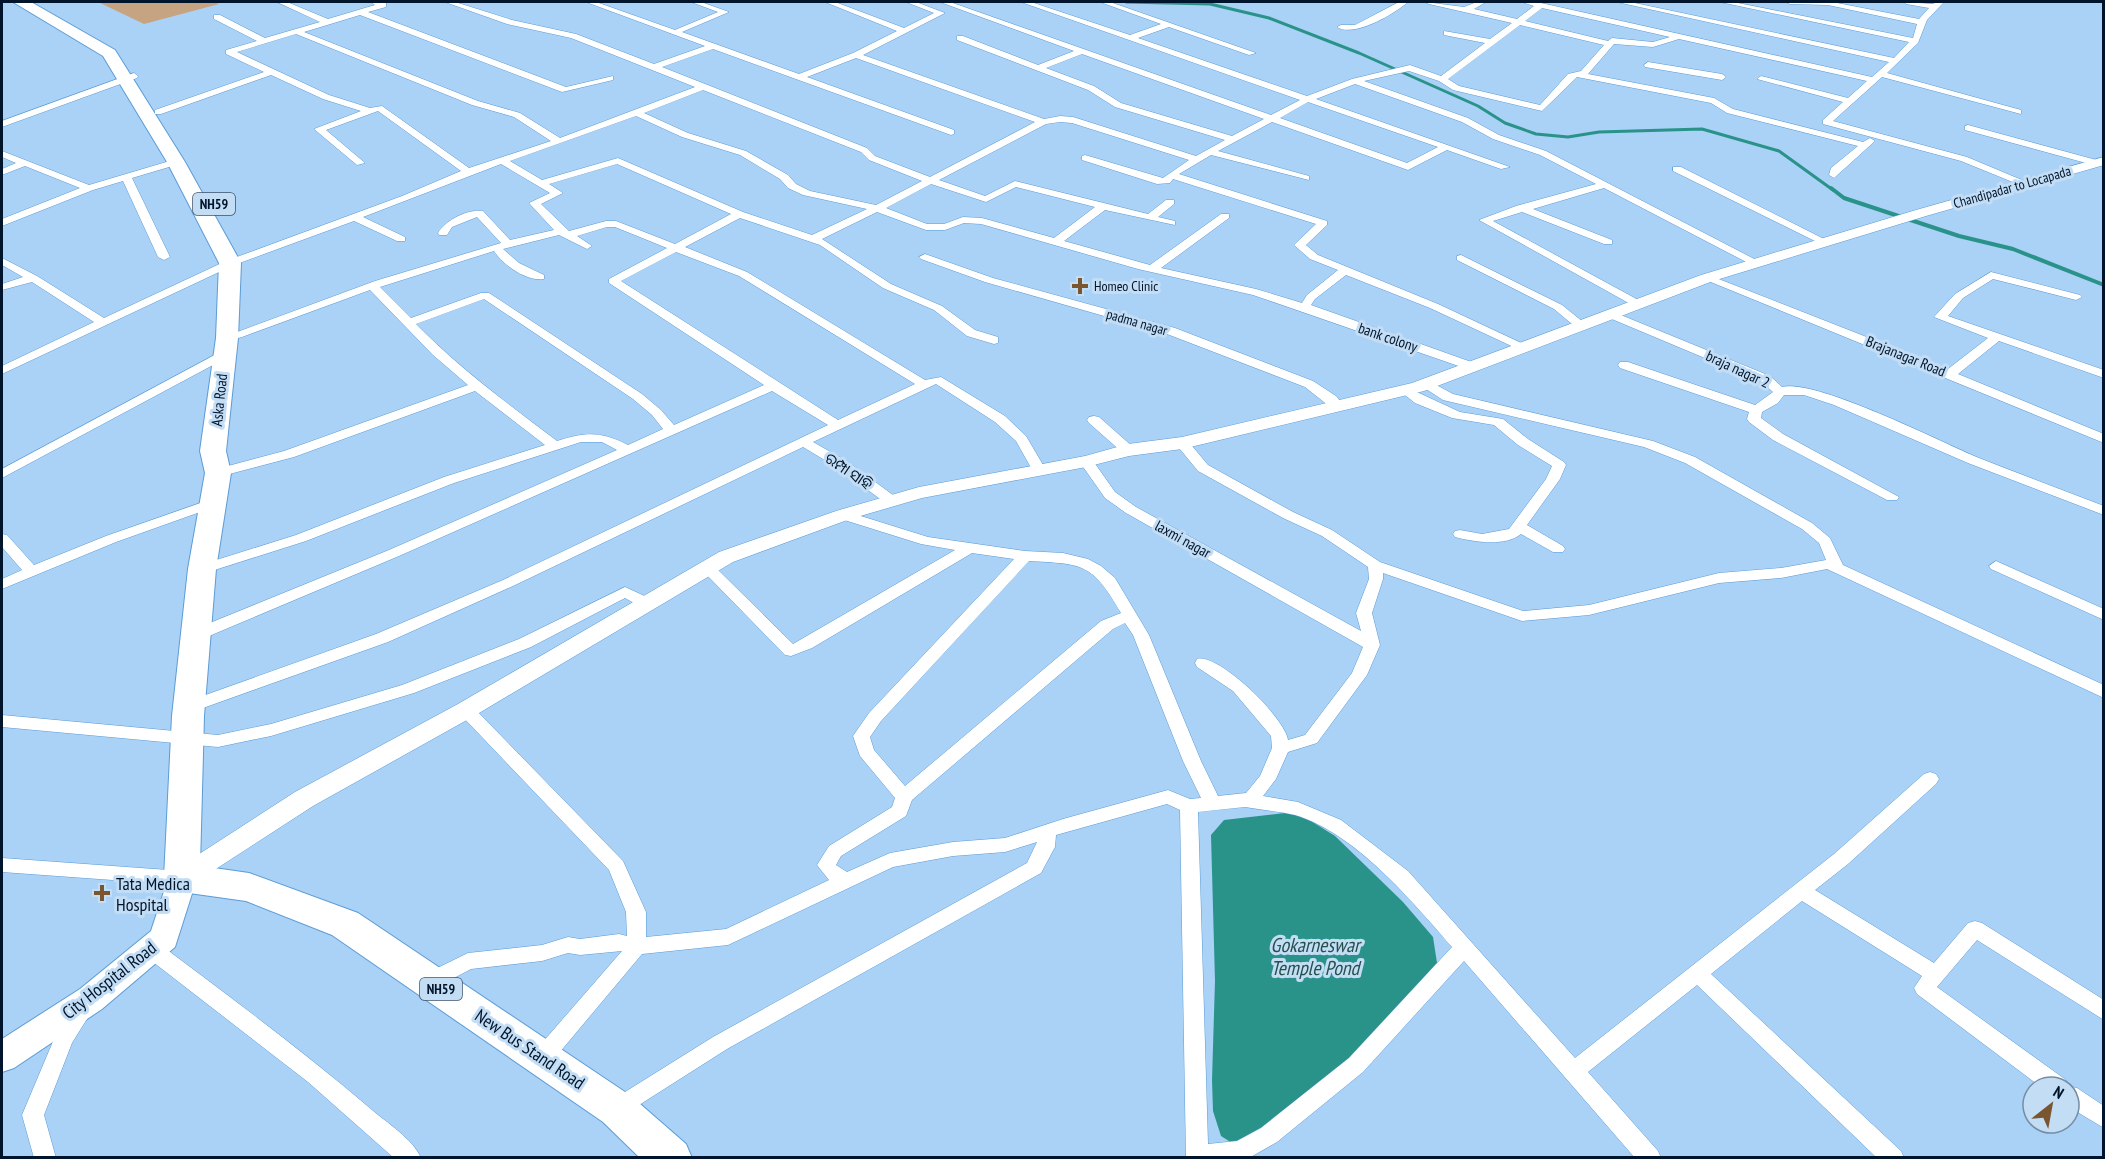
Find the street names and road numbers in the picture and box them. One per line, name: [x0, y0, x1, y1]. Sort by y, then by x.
street label: Chandipadar to Locapada: [1951, 162, 2073, 212]
road number: NH59: [193, 193, 235, 215]
street label: padma nagar: [1104, 305, 1170, 339]
street label: bank colony: [1356, 318, 1421, 356]
street label: Brajanagar Road: [1863, 331, 1949, 381]
street label: braja nagar 2: [1703, 346, 1773, 392]
street label: Aska Road: [207, 373, 231, 427]
street label: ରମ୍ପା ସାହି: [822, 448, 877, 494]
street label: laxmi nagar: [1152, 516, 1215, 563]
street label: City Hospital Road: [57, 936, 161, 1024]
road number: NH59: [420, 978, 462, 1000]
street label: New Bus Stand Road: [471, 1004, 589, 1094]

